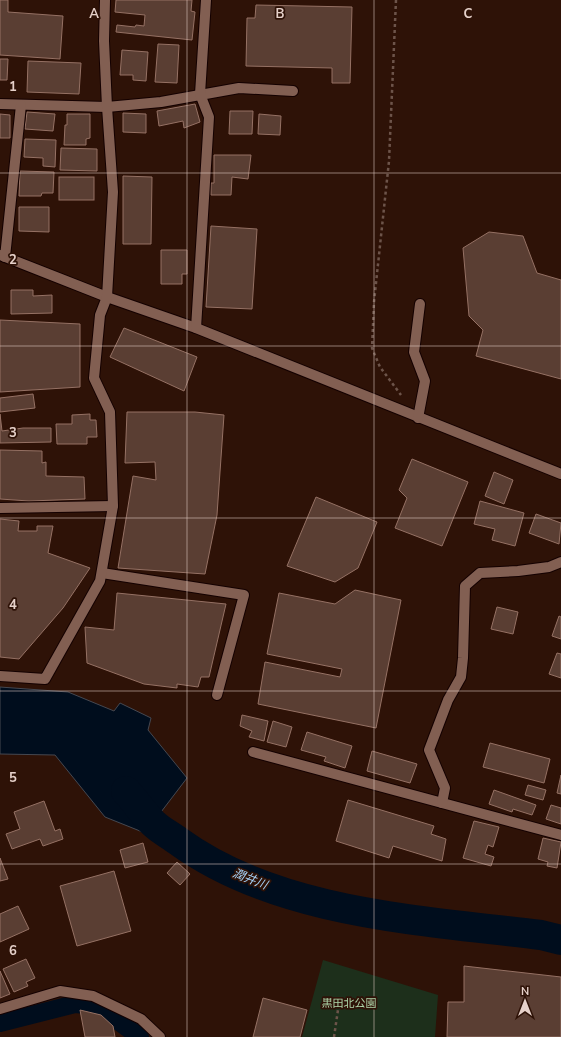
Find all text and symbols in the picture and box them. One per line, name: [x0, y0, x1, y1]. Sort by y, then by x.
text: A: [89, 5, 99, 23]
text: B: [276, 5, 285, 23]
text: C: [464, 5, 473, 23]
text: 1: [9, 78, 17, 96]
text: 2: [9, 251, 17, 269]
text: 3: [9, 424, 17, 442]
text: 4: [9, 596, 17, 614]
text: 5: [9, 769, 17, 787]
water label: 潤井川: [230, 865, 272, 894]
text: 6: [9, 942, 17, 960]
north arrow: [505, 981, 545, 1021]
text: N: [521, 984, 529, 999]
park label: 黒田北公園: [322, 996, 377, 1011]

